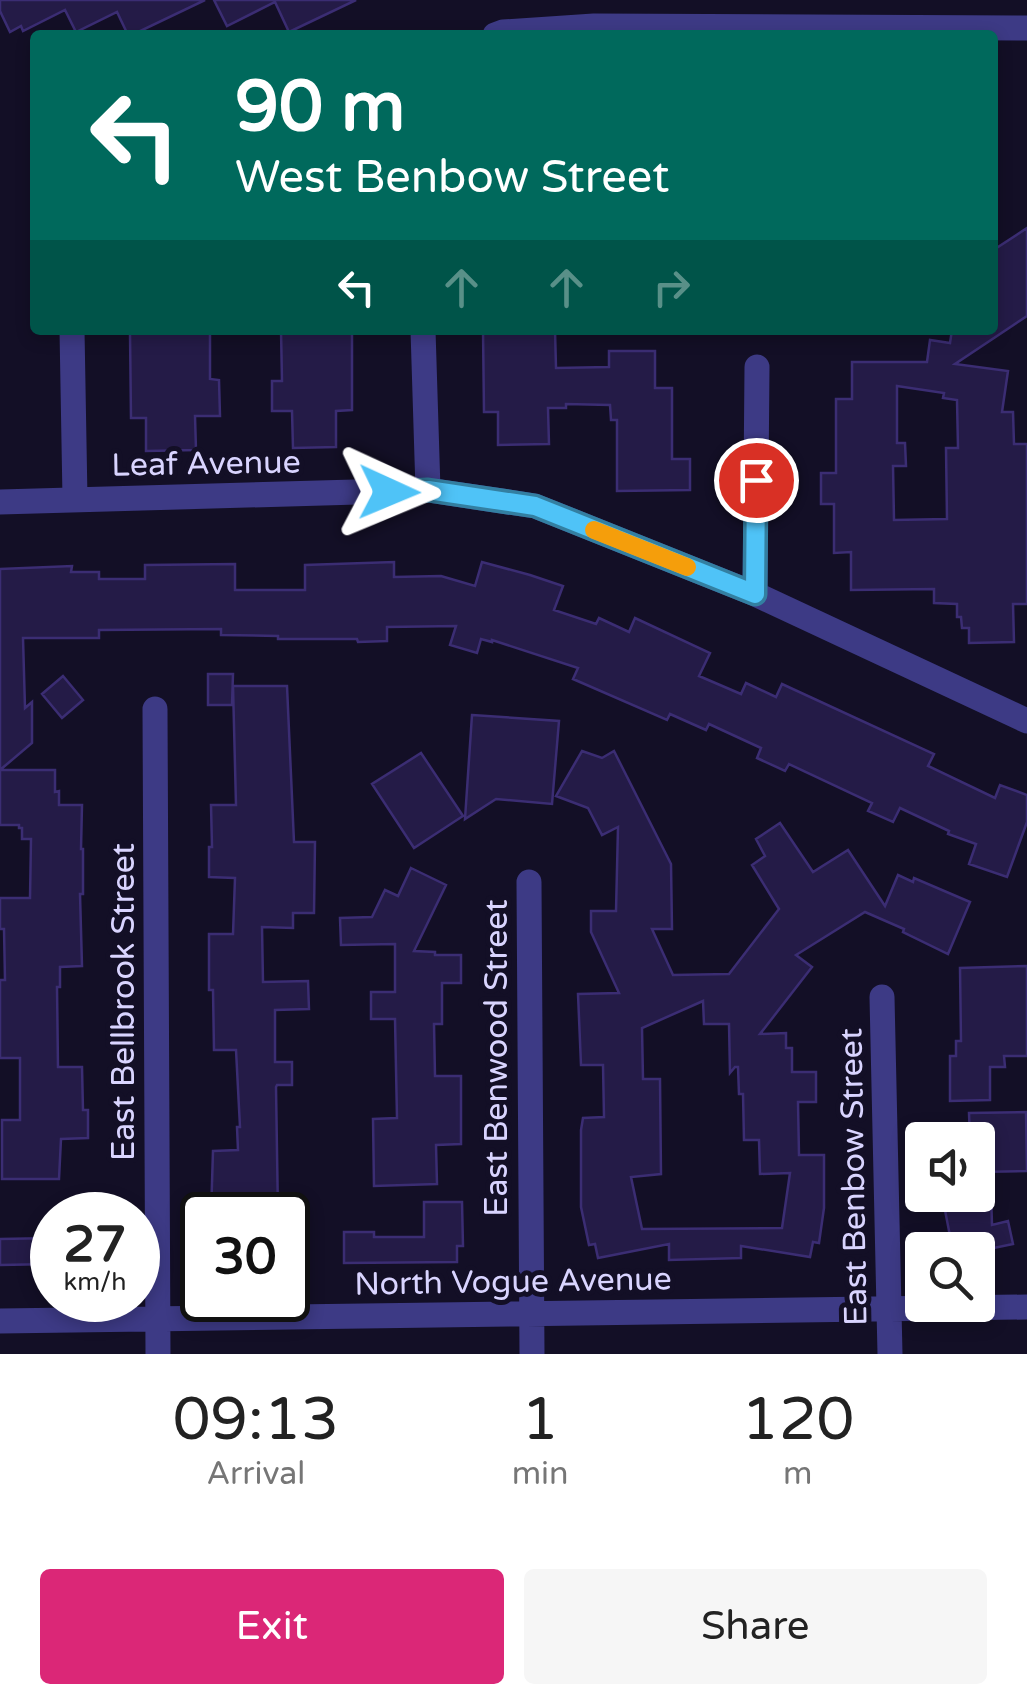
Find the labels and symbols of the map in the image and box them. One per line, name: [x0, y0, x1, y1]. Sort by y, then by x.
pin: [714, 438, 799, 523]
position arrow: [337, 440, 441, 544]
street label: Leaf Avenue: [111, 443, 301, 485]
street label: East Bellbrook Street: [105, 843, 143, 1161]
street label: East Benwood Street: [478, 899, 516, 1217]
street label: East Benbow Street: [832, 1028, 876, 1326]
speed limit sign: 30: [180, 1192, 310, 1322]
street label: North Vogue Avenue: [354, 1260, 672, 1304]

